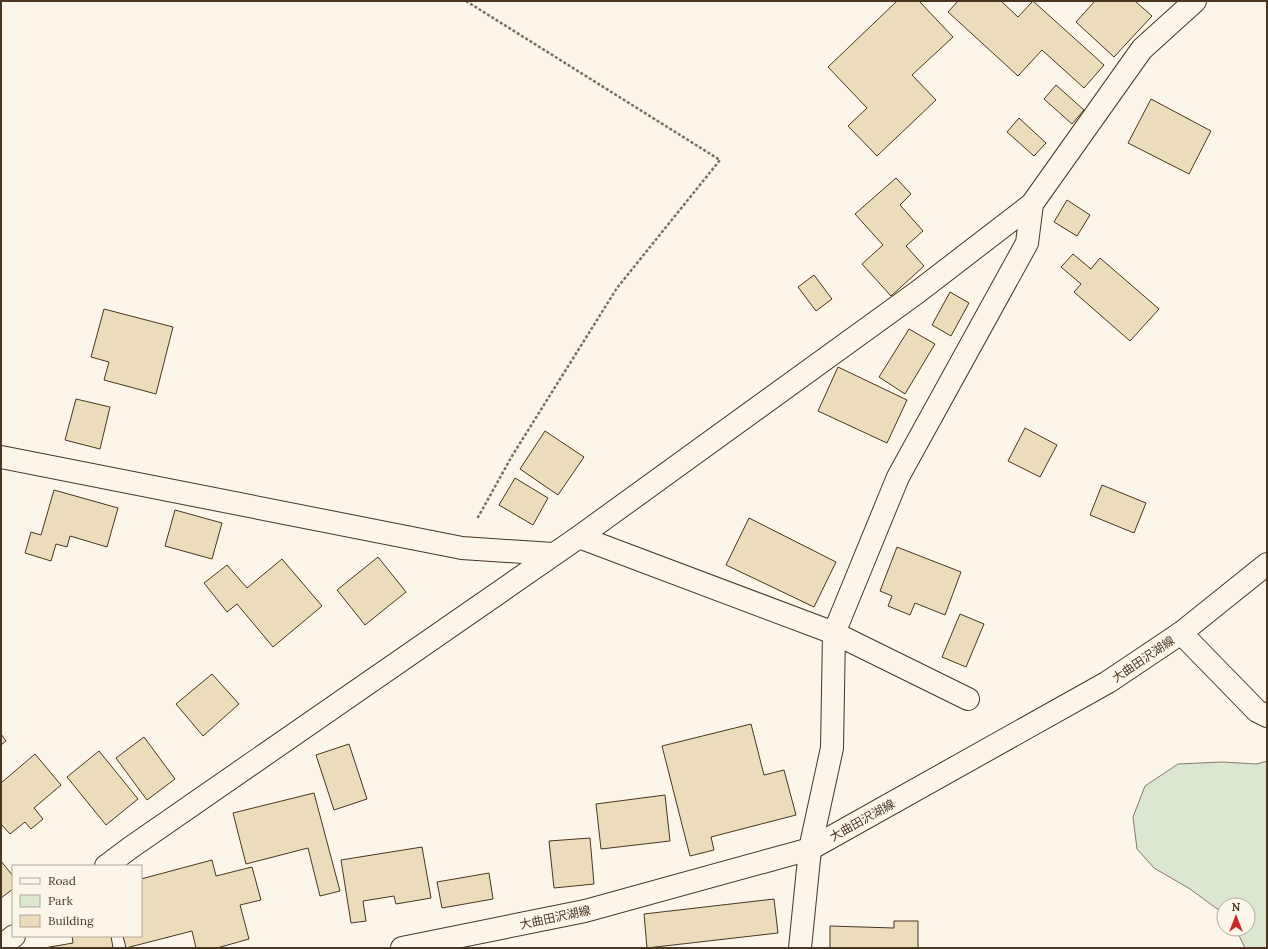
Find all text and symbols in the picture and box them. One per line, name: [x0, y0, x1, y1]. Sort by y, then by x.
street label: 大曲田沢湖線: [1109, 633, 1177, 685]
street label: 大曲田沢湖線: [827, 796, 897, 844]
legend: [12, 865, 142, 937]
text: Road: [48, 873, 76, 888]
text: Park: [48, 893, 74, 908]
north arrow: [1216, 897, 1256, 937]
text: N: [1232, 900, 1241, 914]
street label: 大曲田沢湖線: [518, 902, 592, 932]
text: Building: [48, 913, 94, 928]

